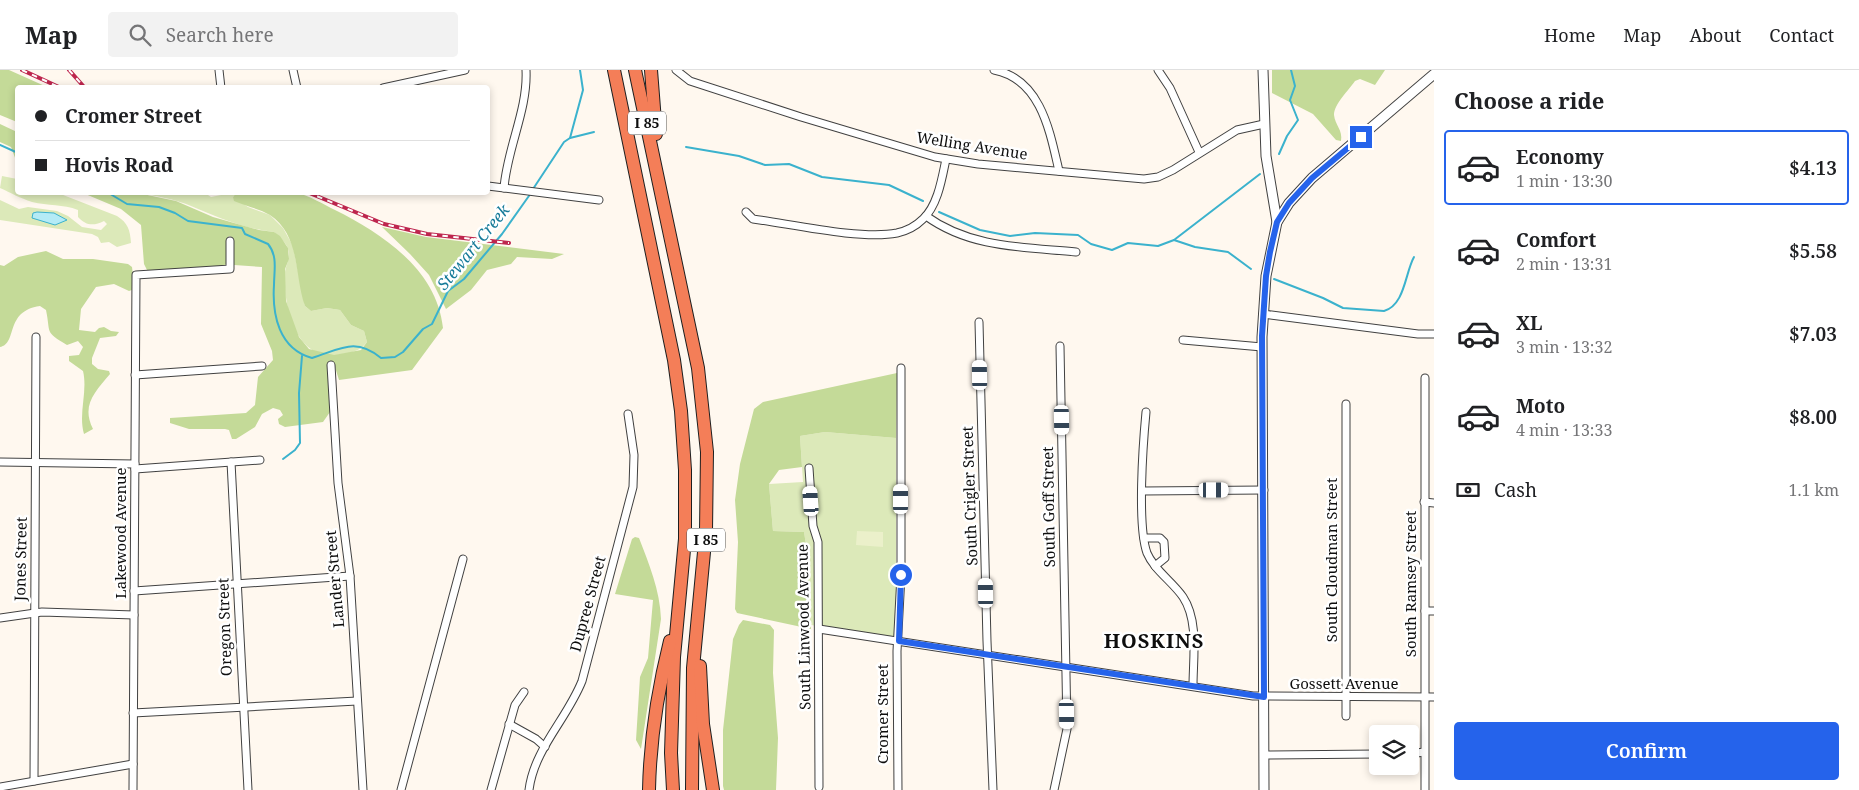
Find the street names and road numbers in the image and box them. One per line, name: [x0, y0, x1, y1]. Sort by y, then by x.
road number: I 85: [628, 112, 666, 134]
street label: Welling Avenue: [915, 126, 1029, 164]
street label: South Crigler Street: [957, 426, 981, 566]
street label: South Goff Street: [1037, 446, 1059, 568]
street label: Lakewood Avenue: [110, 467, 130, 599]
street label: South Cloudman Street: [1321, 478, 1341, 642]
street label: South Ramsey Street: [1400, 511, 1420, 657]
street label: Jones Street: [9, 517, 31, 602]
road number: I 85: [687, 528, 725, 552]
street label: Lander Street: [320, 530, 348, 629]
street label: South Linwood Avenue: [792, 544, 814, 710]
street label: Dupree Street: [565, 554, 609, 654]
street label: Oregon Street: [212, 578, 236, 677]
street label: Cromer Street: [872, 664, 892, 764]
street label: Gossett Avenue: [1290, 673, 1399, 693]

